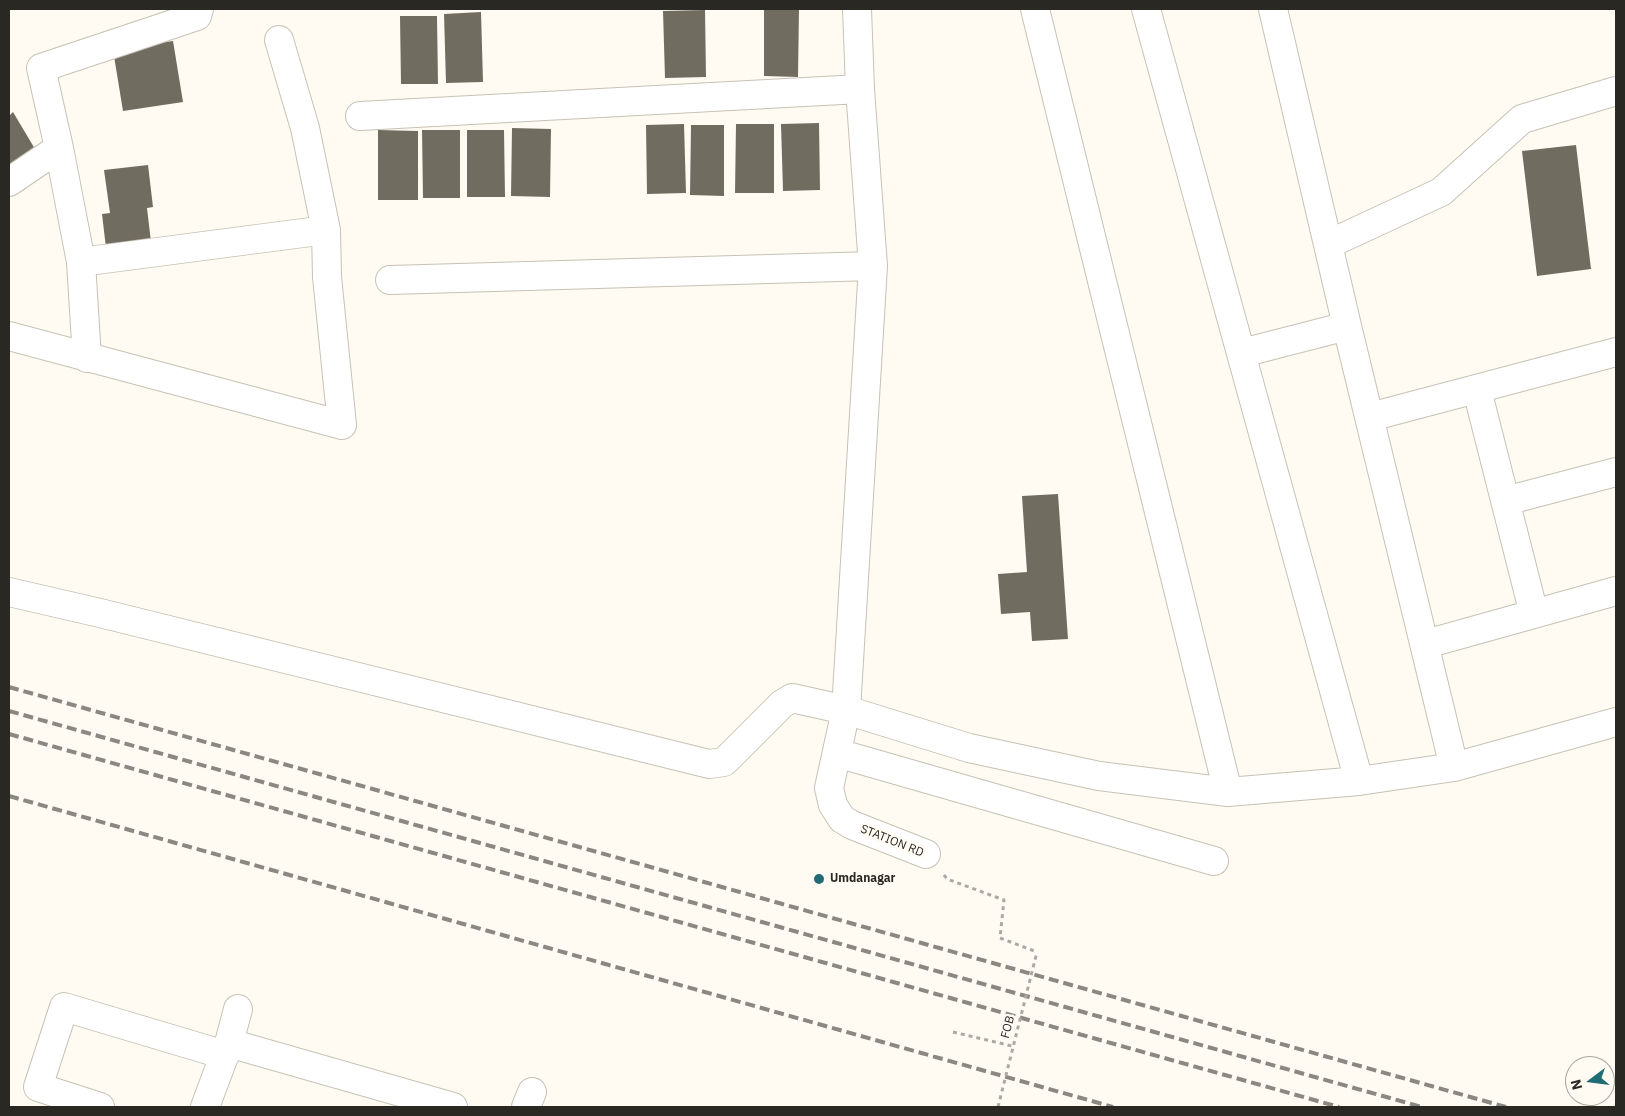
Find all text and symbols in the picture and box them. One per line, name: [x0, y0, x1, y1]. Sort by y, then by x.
street label: STATION RD: [858, 822, 926, 860]
marker: Umdanagar: [812, 872, 826, 886]
place label: Umdanagar: [830, 872, 895, 886]
street label: FOB: [998, 1014, 1018, 1040]
north arrow: [1565, 1056, 1615, 1106]
text: N: [1566, 1077, 1586, 1092]

